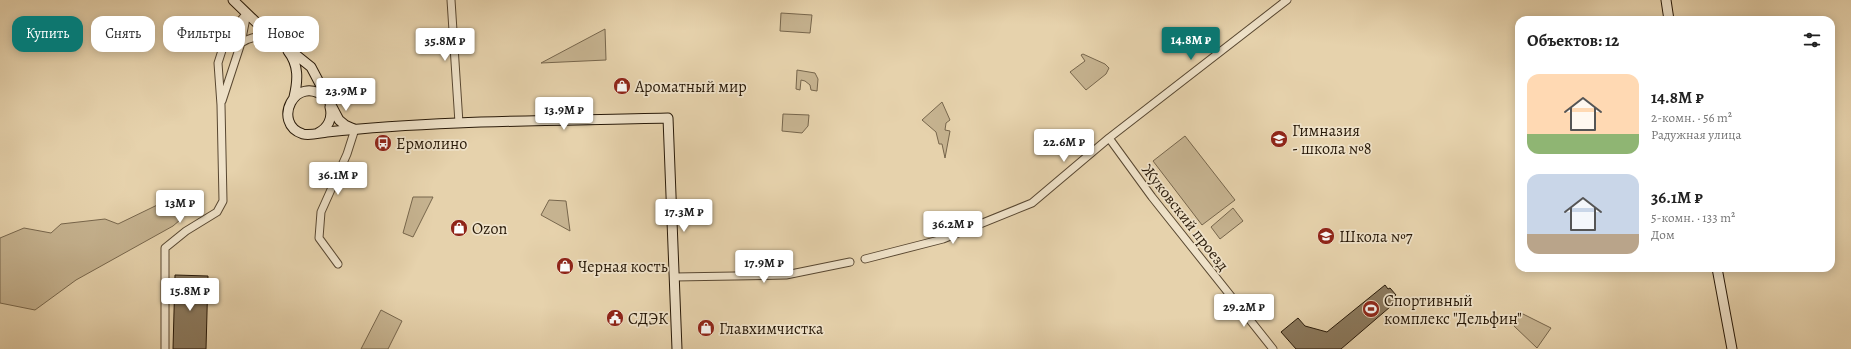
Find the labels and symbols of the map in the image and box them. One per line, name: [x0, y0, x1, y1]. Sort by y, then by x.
pin: 14.8M ₽: [1154, 27, 1228, 61]
pin: 35.8M ₽: [408, 28, 482, 62]
shop icon: Ароматный мир: [612, 76, 632, 96]
place label: Ароматный мир: [634, 76, 747, 98]
pin: 23.9M ₽: [309, 78, 383, 112]
pin: 13.9M ₽: [527, 97, 601, 131]
place label: Гимназия - школа №8: [1292, 120, 1372, 160]
pin: 22.6M ₽: [1027, 129, 1101, 163]
school or university icon: Гимназия - школа №8: [1269, 129, 1289, 149]
bus stop icon: Ермолино: [373, 133, 393, 153]
place label: Ермолино: [396, 133, 467, 155]
street label: Жуковский проезд: [1137, 160, 1234, 276]
pin: 36.1M ₽: [301, 162, 375, 196]
pin: 13M ₽: [152, 190, 208, 224]
pin: 17.3M ₽: [647, 199, 721, 233]
pin: 36.2M ₽: [916, 211, 990, 245]
shop icon: Ozon: [449, 218, 469, 238]
place label: Ozon: [472, 218, 507, 240]
school or university icon: Школа №7: [1316, 226, 1336, 246]
place label: Школа №7: [1339, 226, 1413, 248]
pin: 17.9M ₽: [727, 250, 801, 284]
shop icon: Черная кость: [555, 256, 575, 276]
place label: Черная кость: [578, 256, 668, 278]
pin: 15.8M ₽: [153, 278, 227, 312]
place label: Спортивный комплекс "Дельфин": [1384, 290, 1522, 330]
pin: 29.2M ₽: [1207, 294, 1281, 328]
sports icon: Спортивный комплекс "Дельфин": [1361, 299, 1381, 319]
public building icon: СДЭК: [605, 308, 625, 328]
place label: СДЭК: [628, 308, 669, 330]
shop icon: Главхимчистка: [696, 318, 716, 338]
place label: Главхимчистка: [719, 318, 824, 340]

